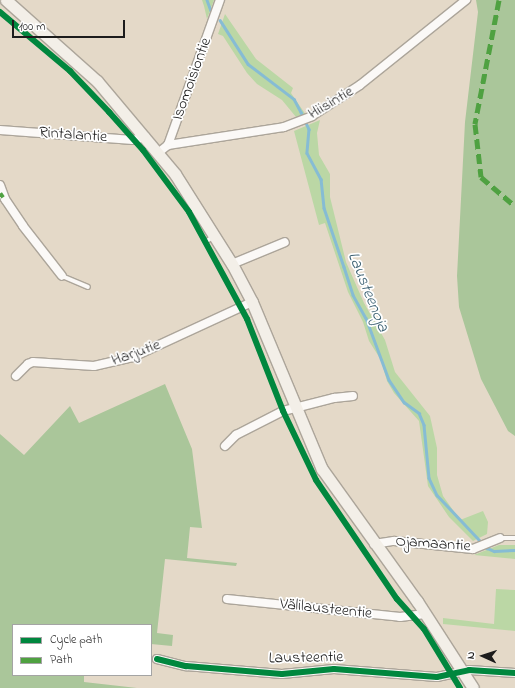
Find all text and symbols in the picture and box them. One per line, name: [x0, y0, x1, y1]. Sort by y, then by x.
scale bar: [14, 12, 127, 38]
text: 100 m: [19, 18, 46, 36]
street label: Isomoisiontie: [168, 35, 216, 123]
street label: Hiisintie: [305, 82, 357, 124]
street label: Rintalantie: [38, 123, 108, 147]
water label: Lausteenoja: [343, 249, 393, 335]
street label: Harjutie: [109, 335, 163, 371]
street label: Ojamaantie: [395, 532, 471, 556]
street label: Välilausteentie: [279, 595, 373, 623]
legend: [12, 624, 152, 676]
text: Cycle path: [50, 631, 102, 649]
north arrow: [463, 636, 503, 676]
street label: Lausteentie: [268, 648, 344, 668]
text: Path: [50, 651, 72, 669]
text: N: [463, 651, 479, 660]

